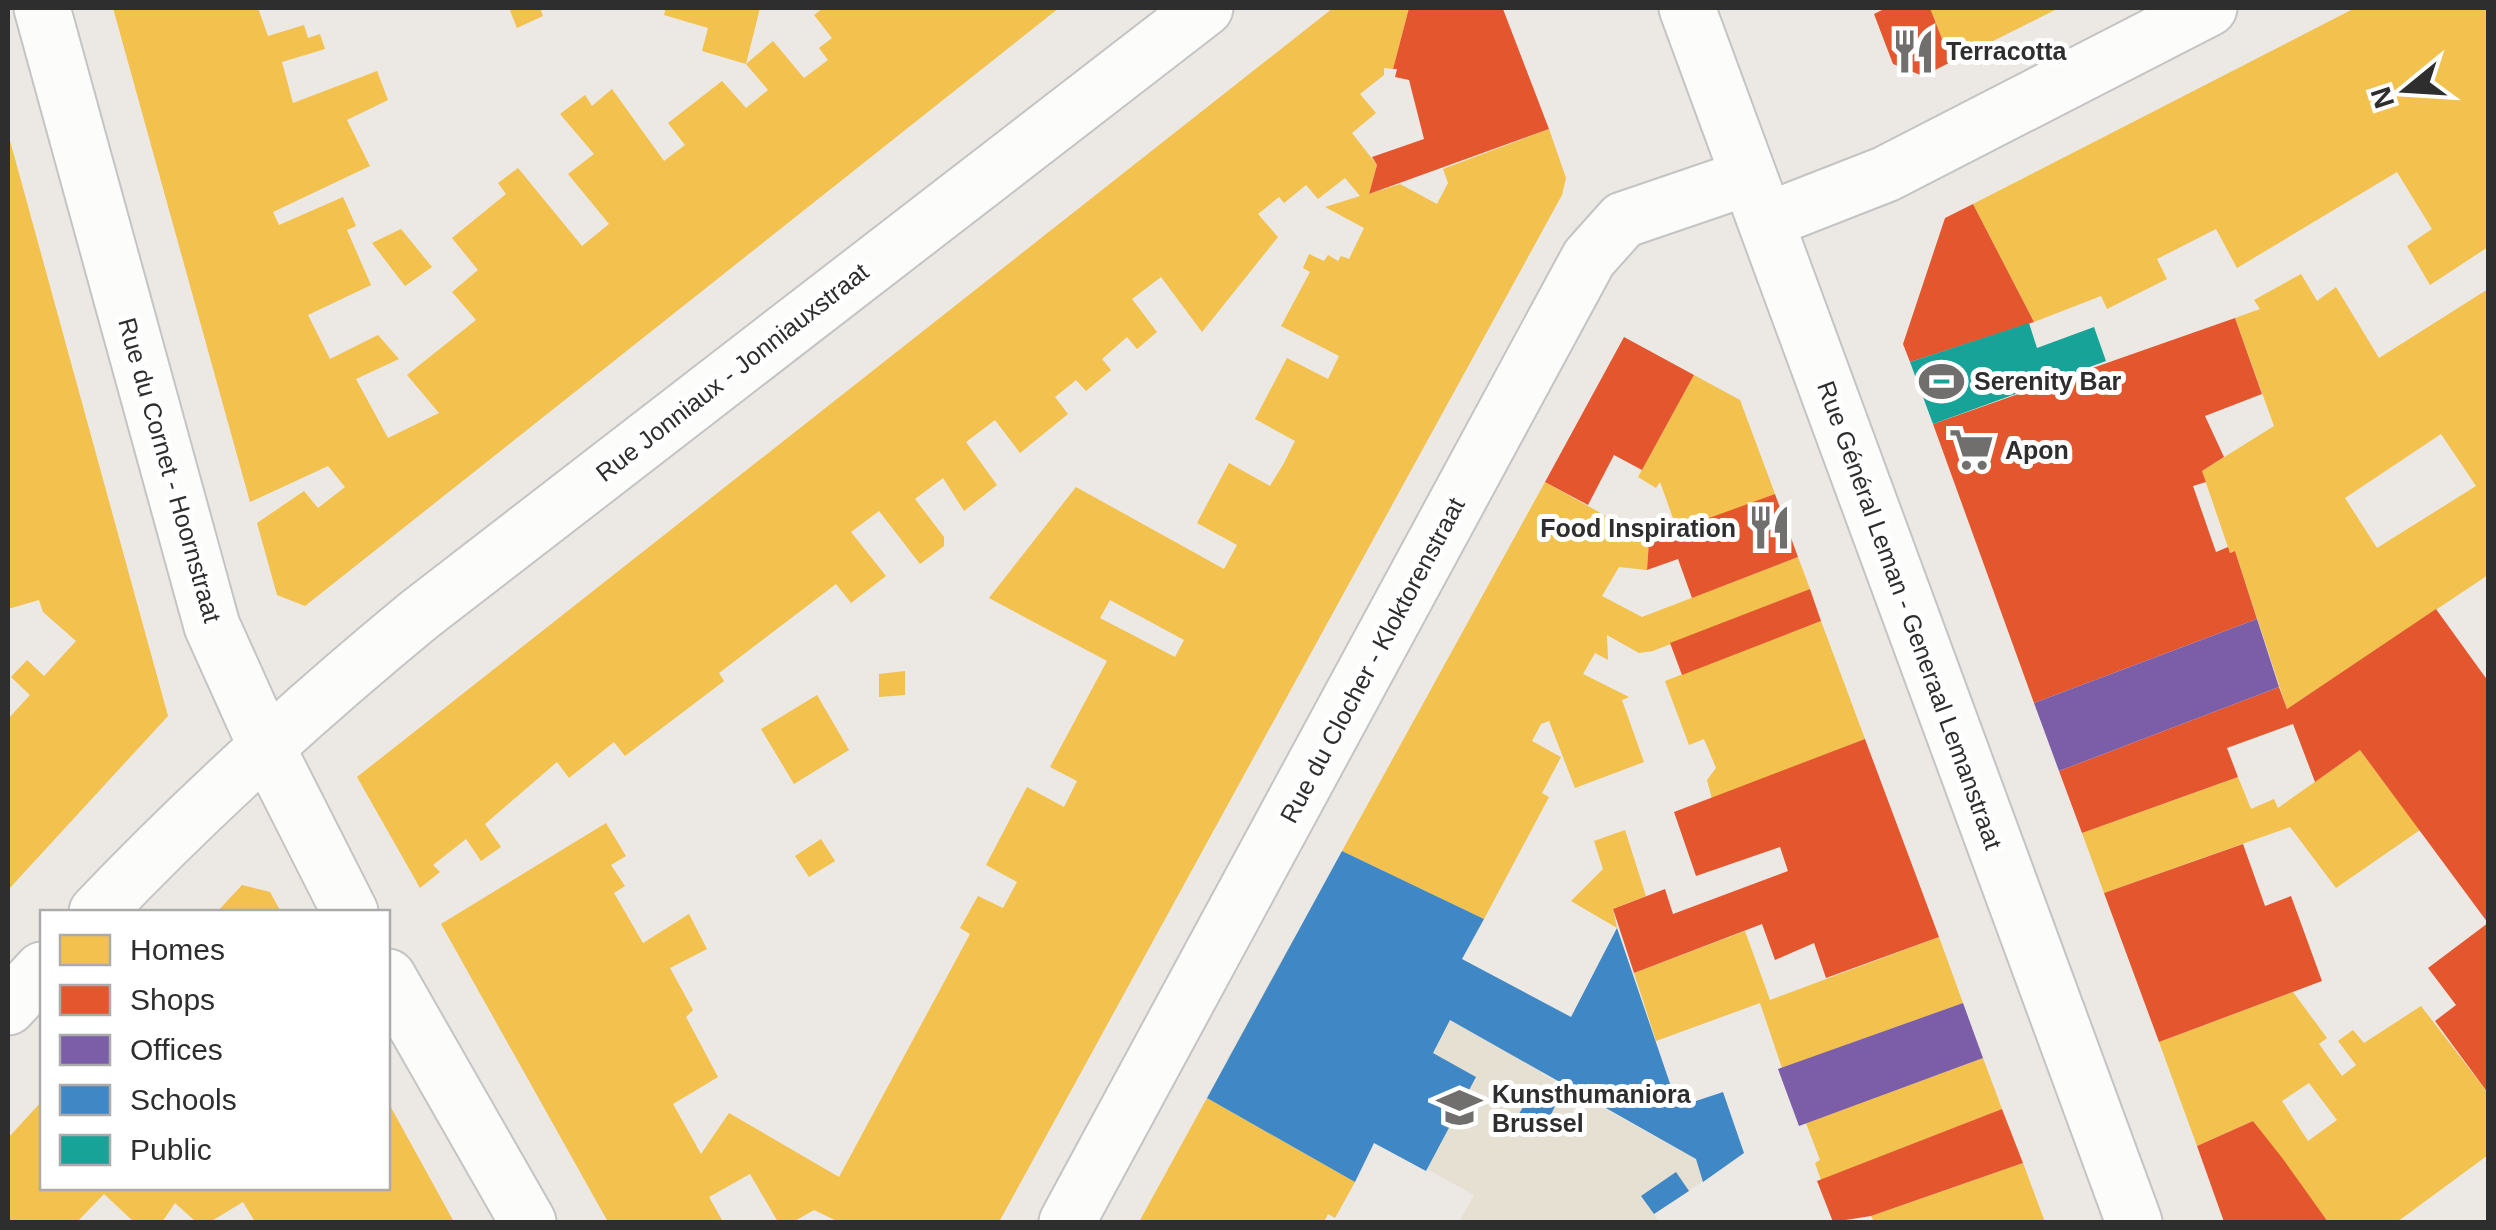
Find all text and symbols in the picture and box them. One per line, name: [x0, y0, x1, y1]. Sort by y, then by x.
restaurant icon: Terracotta: [1889, 27, 1937, 75]
place label: Terracotta: [1946, 37, 2068, 65]
north arrow: [2356, 40, 2456, 140]
text: N: [2365, 83, 2401, 112]
street label: Rue Jonniaux - Jonniauxstraat: [590, 257, 874, 487]
street label: Rue du Cornet - Hoornstraat: [113, 315, 227, 626]
sports icon: Serenity Bar: [1917, 357, 1965, 405]
place label: Serenity Bar: [1974, 367, 2122, 395]
street label: Rue Général Leman - Generaal Lemanstraat: [1812, 377, 2008, 853]
supermarket icon: Apon: [1948, 426, 1996, 474]
place label: Apon: [2005, 436, 2069, 464]
street label: Rue du Clocher - Kloktorenstraat: [1274, 493, 1470, 827]
restaurant icon: Food Inspiration: [1745, 504, 1793, 552]
place label: Food Inspiration: [1540, 514, 1736, 542]
legend: [40, 910, 390, 1190]
text: Homes: [130, 933, 225, 966]
text: Shops: [130, 983, 215, 1016]
text: Offices: [130, 1033, 223, 1066]
place label: Kunsthumaniora Brussel: [1492, 1080, 1692, 1137]
text: Schools: [130, 1083, 237, 1116]
school or university icon: Kunsthumaniora Brussel: [1435, 1084, 1483, 1132]
text: Public: [130, 1133, 212, 1166]

